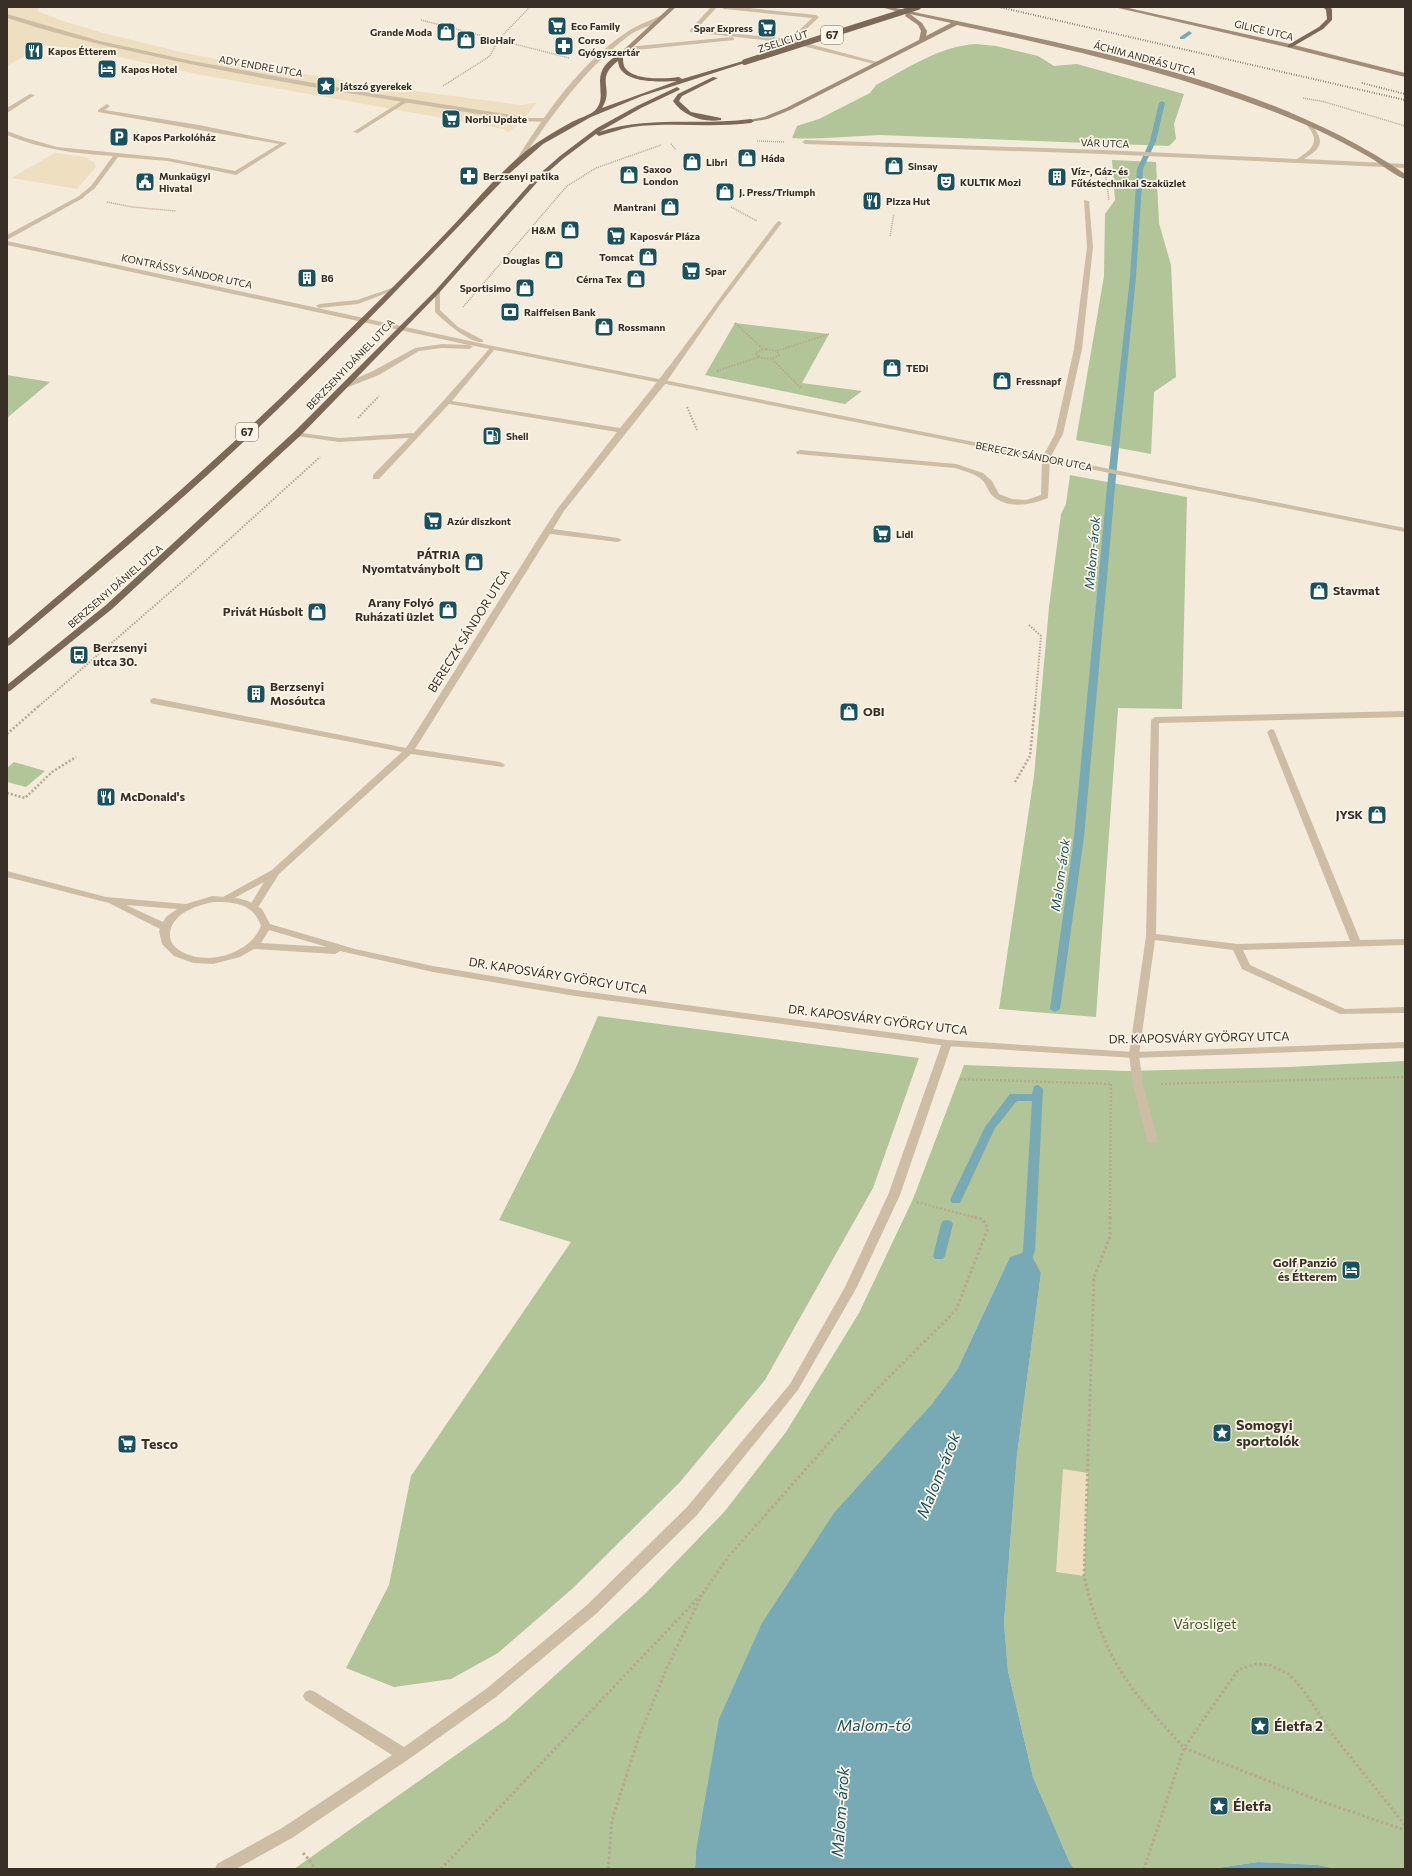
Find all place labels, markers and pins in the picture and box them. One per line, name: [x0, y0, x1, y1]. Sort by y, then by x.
supermarket icon: Eco Family: [546, 15, 568, 37]
supermarket icon: Spar Express: [756, 17, 778, 39]
place label: Eco Family: [571, 20, 621, 32]
shop icon: Grande Moda: [435, 21, 457, 43]
place label: Spar Express: [694, 22, 753, 34]
place label: Grande Moda: [370, 26, 432, 38]
shop icon: BioHair: [455, 29, 477, 51]
place label: BioHair: [480, 34, 515, 46]
place label: Corso Gyógyszertár: [578, 34, 640, 58]
pharmacy icon: Corso Gyógyszertár: [553, 35, 575, 57]
restaurant icon: Kapos Étterem: [23, 40, 45, 62]
place label: Kapos Étterem: [48, 45, 116, 57]
hotel icon: Kapos Hotel: [96, 58, 118, 80]
place label: Kapos Hotel: [121, 63, 178, 75]
place icon: Játszó gyerekek: [315, 75, 337, 97]
place label: Játszó gyerekek: [340, 80, 412, 92]
supermarket icon: Norbi Update: [440, 108, 462, 130]
place label: Norbi Update: [465, 113, 527, 125]
parking icon: Kapos Parkolóház: [108, 126, 130, 148]
place label: Kapos Parkolóház: [133, 131, 216, 143]
shop icon: Háda: [736, 147, 758, 169]
shop icon: Libri: [681, 151, 703, 173]
place label: Háda: [761, 152, 785, 164]
shop icon: Sinsay: [883, 155, 905, 177]
place label: Libri: [706, 156, 728, 168]
place label: Sinsay: [908, 160, 938, 172]
place label: Saxoo London: [643, 163, 678, 187]
shop icon: Saxoo London: [618, 164, 640, 186]
pharmacy icon: Berzsenyi patika: [458, 165, 480, 187]
place label: Víz-, Gáz- és Fűtéstechnikai Szaküzlet: [1071, 165, 1186, 189]
building icon: Víz-, Gáz- és Fűtéstechnikai Szaküzlet: [1046, 166, 1068, 188]
place label: Munkaügyi Hivatal: [159, 170, 211, 194]
place label: Berzsenyi patika: [483, 170, 559, 182]
public building icon: Munkaügyi Hivatal: [134, 171, 156, 193]
theatre icon: KULTIK Mozi: [935, 171, 957, 193]
place label: KULTIK Mozi: [960, 176, 1021, 188]
shop icon: J. Press/Triumph: [714, 181, 736, 203]
place label: J. Press/Triumph: [739, 186, 815, 198]
restaurant icon: Pizza Hut: [861, 190, 883, 212]
place label: Pizza Hut: [886, 195, 930, 207]
shop icon: Mantrani: [659, 196, 681, 218]
place label: Mantrani: [613, 201, 656, 213]
shop icon: H&M: [559, 219, 581, 241]
place label: H&M: [531, 224, 556, 236]
supermarket icon: Kaposvár Pláza: [605, 225, 627, 247]
place label: Kaposvár Pláza: [630, 230, 700, 242]
shop icon: Tomcat: [637, 246, 659, 268]
shop icon: Douglas: [543, 249, 565, 271]
place label: Tomcat: [599, 251, 634, 263]
place label: Douglas: [503, 254, 540, 266]
supermarket icon: Spar: [680, 260, 702, 282]
place label: Spar: [705, 265, 726, 277]
building icon: B6: [296, 267, 318, 289]
shop icon: Cérna Tex: [625, 268, 647, 290]
place label: B6: [321, 272, 334, 284]
place label: Cérna Tex: [576, 273, 622, 285]
shop icon: Sportisimo: [514, 277, 536, 299]
place label: Sportisimo: [460, 282, 511, 294]
bank icon: Raiffeisen Bank: [499, 301, 521, 323]
place label: Raiffeisen Bank: [524, 306, 596, 318]
shop icon: Rossmann: [593, 316, 615, 338]
place label: Rossmann: [618, 321, 665, 333]
shop icon: TEDi: [881, 357, 903, 379]
place label: TEDi: [906, 362, 929, 374]
shop icon: Fressnapf: [991, 370, 1013, 392]
place label: Fressnapf: [1016, 375, 1062, 387]
fuel station icon: Shell: [481, 425, 503, 447]
place label: Shell: [506, 430, 529, 442]
supermarket icon: Azúr diszkont: [422, 510, 444, 532]
place label: Azúr diszkont: [447, 515, 511, 527]
supermarket icon: Lidl: [871, 523, 893, 545]
place label: Lidl: [896, 528, 913, 540]
place label: PÁTRIA Nyomtatványbolt: [362, 547, 460, 575]
shop icon: PÁTRIA Nyomtatványbolt: [463, 551, 485, 573]
shop icon: Stavmat: [1308, 580, 1330, 602]
place label: Stavmat: [1333, 583, 1380, 597]
place label: Arany Folyó Ruházati üzlet: [355, 595, 434, 623]
shop icon: Arany Folyó Ruházati üzlet: [437, 599, 459, 621]
shop icon: Privát Húsbolt: [306, 601, 328, 623]
place label: Privát Húsbolt: [223, 604, 303, 618]
place label: Berzsenyi utca 30.: [93, 640, 147, 668]
bus stop icon: Berzsenyi utca 30.: [68, 644, 90, 666]
place label: Berzsenyi Mosóutca: [270, 679, 325, 707]
building icon: Berzsenyi Mosóutca: [245, 683, 267, 705]
shop icon: OBI: [838, 701, 860, 723]
place label: OBI: [863, 704, 885, 718]
restaurant icon: McDonald's: [95, 786, 117, 808]
place label: McDonald's: [120, 789, 186, 803]
shop icon: JYSK: [1366, 804, 1388, 826]
place label: JYSK: [1336, 807, 1364, 822]
place label: Golf Panzió és Étterem: [1273, 1255, 1337, 1283]
hotel icon: Golf Panzió és Étterem: [1340, 1259, 1362, 1281]
place label: Somogyi sportolók: [1236, 1416, 1299, 1449]
place icon: Somogyi sportolók: [1211, 1422, 1233, 1444]
supermarket icon: Tesco: [116, 1433, 138, 1455]
place label: Tesco: [141, 1435, 178, 1452]
place icon: Életfa 2: [1249, 1715, 1271, 1737]
place label: Életfa 2: [1274, 1717, 1323, 1734]
place icon: Életfa: [1208, 1795, 1230, 1817]
place label: Életfa: [1233, 1797, 1271, 1814]

